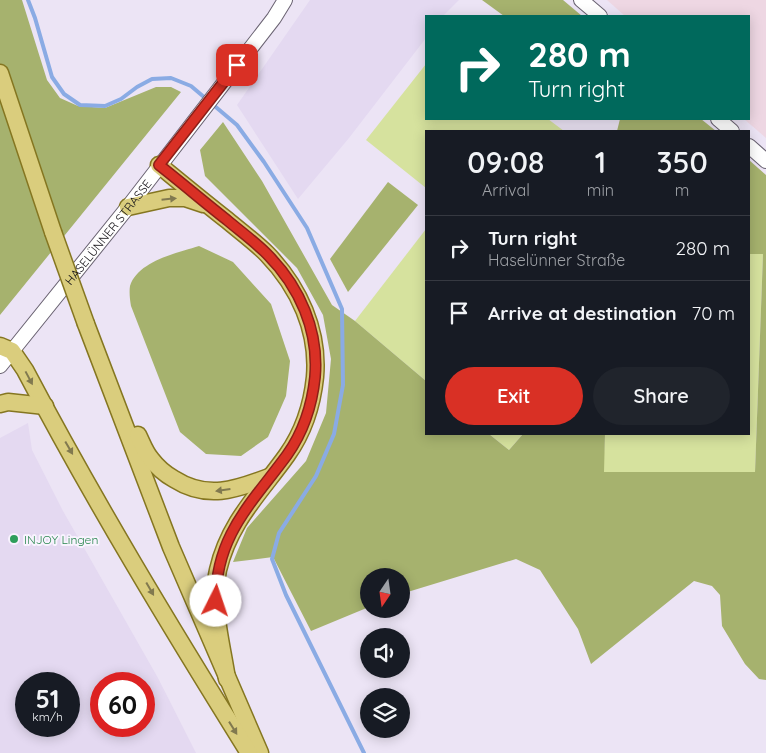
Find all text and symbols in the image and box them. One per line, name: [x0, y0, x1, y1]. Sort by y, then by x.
text: 280 m: [528, 32, 631, 76]
icon: right: [445, 35, 510, 100]
pin: [216, 44, 258, 86]
icon: arrive: [223, 51, 251, 79]
text: Turn right: [528, 75, 625, 103]
text: 09:08: [467, 143, 544, 181]
text: 1: [595, 143, 606, 181]
text: 350: [656, 143, 708, 181]
street label: HASELÜNNER STRASSE: [61, 176, 154, 288]
text: Arrival: [482, 180, 530, 200]
text: min: [587, 180, 614, 200]
text: m: [675, 180, 689, 200]
one-way arrow: [161, 195, 177, 203]
text: Turn right: [488, 226, 577, 250]
icon: right: [445, 234, 473, 262]
text: 280 m: [675, 236, 730, 260]
text: Haselünner Straße: [488, 250, 625, 270]
icon: arrive: [445, 299, 473, 327]
text: Arrive at destination: [488, 301, 677, 325]
text: 70 m: [692, 301, 735, 325]
button: Exit: [445, 367, 583, 425]
button: Share: [593, 367, 730, 425]
one-way arrow: [25, 370, 33, 385]
one-way arrow: [64, 442, 73, 455]
one-way arrow: [214, 487, 230, 495]
place label: INJOY Lingen: [24, 532, 98, 547]
marker: INJOY Lingen: [8, 533, 20, 545]
north arrow: [360, 568, 410, 618]
map controls: [360, 568, 410, 738]
position arrow: [189, 574, 241, 626]
one-way arrow: [145, 583, 154, 596]
button: sound: [360, 628, 410, 678]
speed limit sign: 60: [90, 672, 155, 737]
text: 51: [35, 683, 60, 714]
button: layers: [360, 688, 410, 738]
text: km/h: [32, 709, 63, 724]
one-way arrow: [229, 722, 238, 735]

